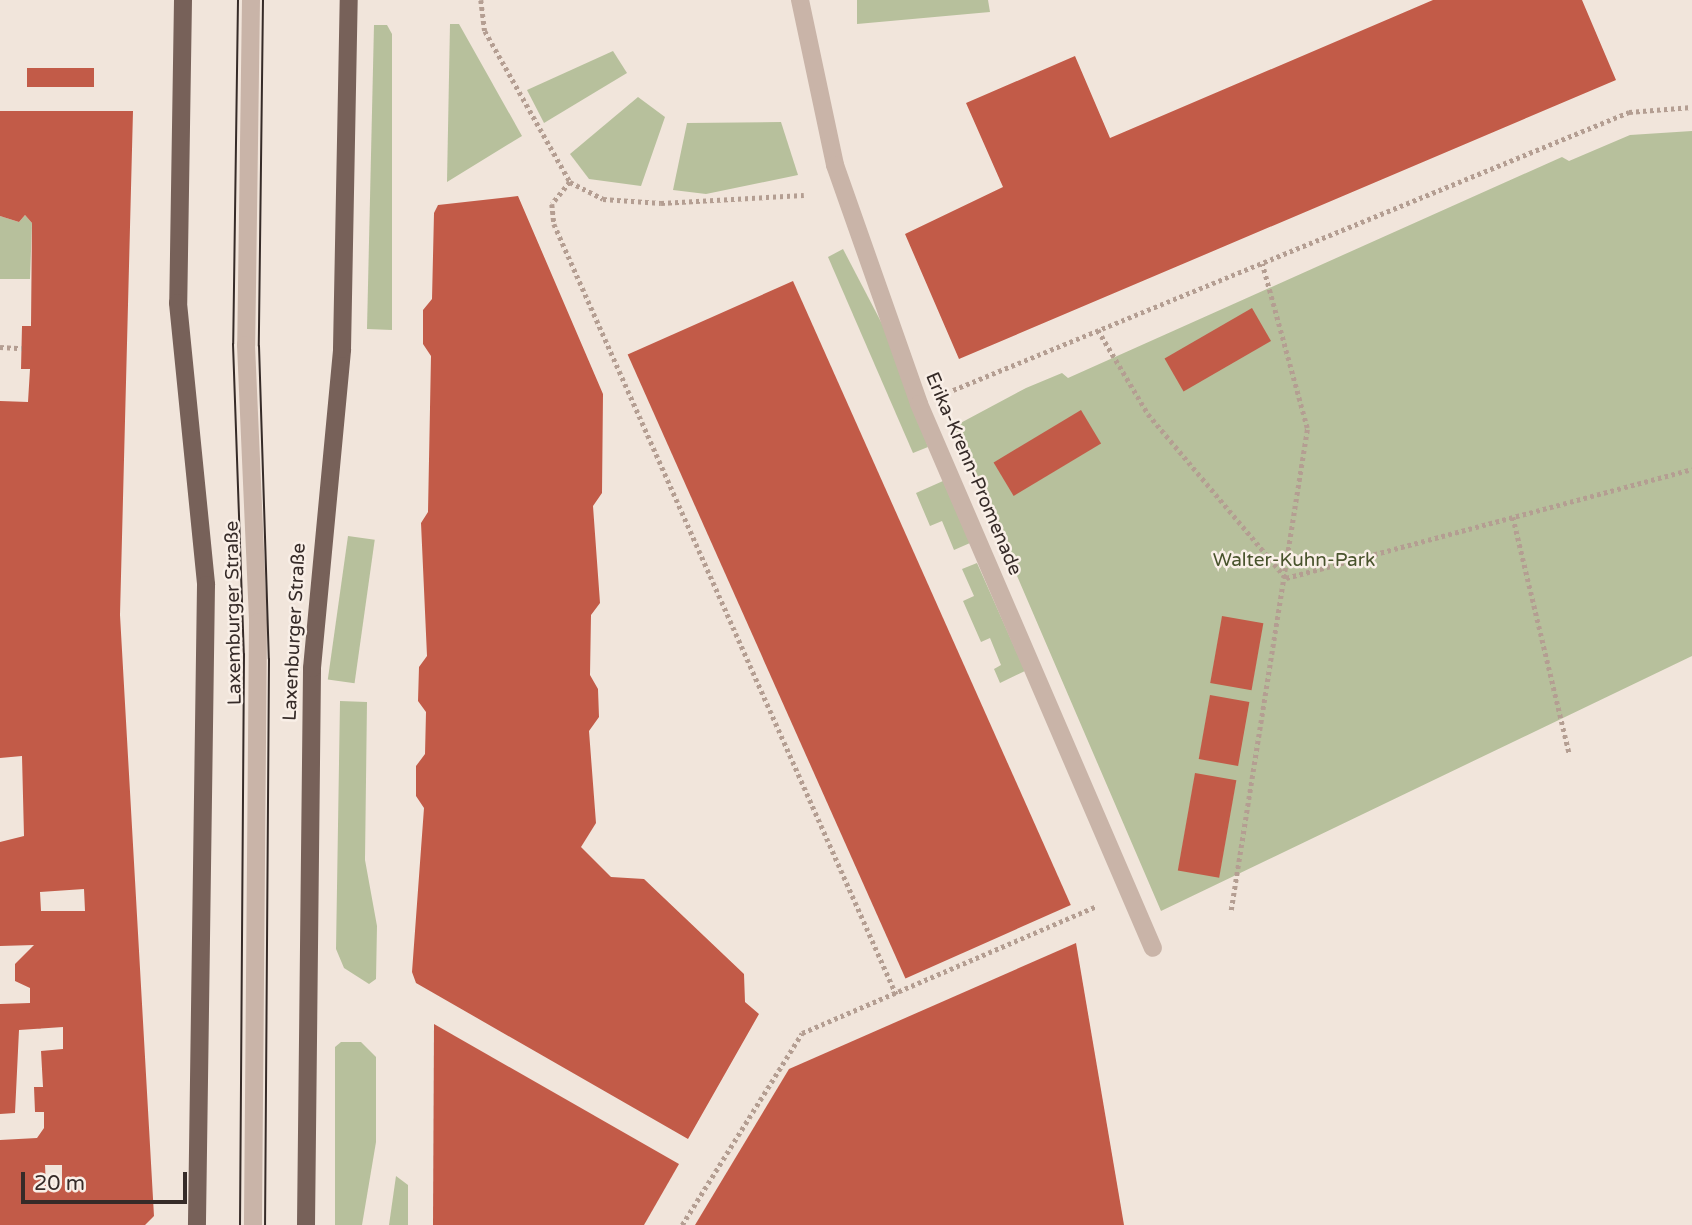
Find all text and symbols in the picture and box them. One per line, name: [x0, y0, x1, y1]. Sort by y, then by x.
street label: Erika-Krenn-Promenade: [920, 369, 1026, 579]
street label: Laxemburger Straße: [221, 521, 247, 705]
street label: Laxenburger Straße: [279, 542, 311, 722]
park label: Walter-Kuhn-Park: [1213, 550, 1375, 572]
scale bar: [24, 1158, 191, 1202]
text: 20 m: [34, 1171, 85, 1196]

